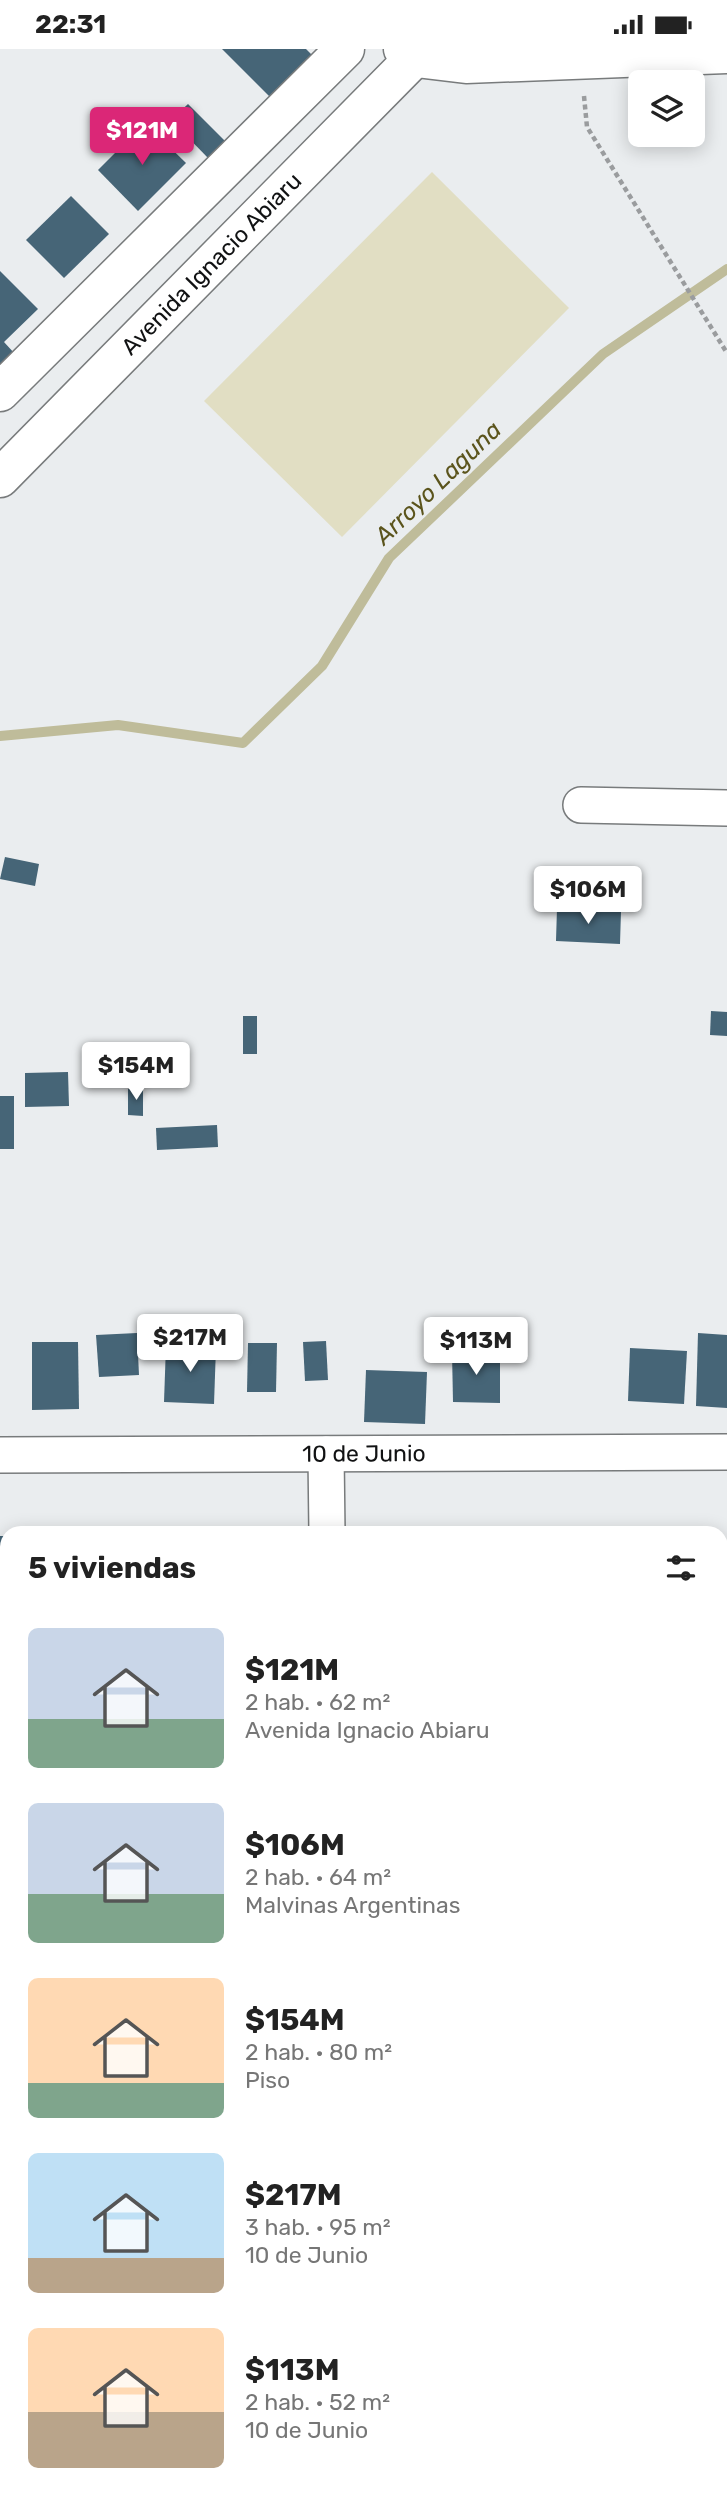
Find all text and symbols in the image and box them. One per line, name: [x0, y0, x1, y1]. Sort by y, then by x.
text: 22:31: [35, 9, 106, 40]
map controls: [628, 70, 705, 147]
button: layers: [628, 70, 705, 147]
pin: $121M: [93, 107, 191, 167]
text: $121M: [106, 116, 178, 144]
street label: Avenida Ignacio Abiaru: [115, 167, 307, 361]
water label: Arroyo Laguna: [368, 416, 507, 552]
pin: $106M: [539, 867, 637, 926]
text: $106M: [550, 875, 626, 903]
pin: $154M: [87, 1042, 185, 1102]
text: $154M: [98, 1051, 174, 1079]
pin: $217M: [141, 1315, 239, 1374]
pin: $113M: [427, 1317, 525, 1377]
text: $217M: [153, 1323, 227, 1351]
text: $113M: [440, 1326, 512, 1354]
street label: 10 de Junio: [302, 1439, 426, 1468]
icon: filters: [662, 1549, 700, 1587]
text: 5 viviendas: [28, 1550, 196, 1586]
text: $121M: [245, 1652, 339, 1688]
icon: home: [84, 1656, 168, 1740]
text: 2 hab. · 62 m²: [245, 1688, 390, 1716]
text: Avenida Ignacio Abiaru: [245, 1716, 490, 1744]
text: $106M: [245, 1827, 345, 1863]
icon: home: [84, 1831, 168, 1915]
text: 2 hab. · 64 m²: [245, 1863, 391, 1891]
text: Malvinas Argentinas: [245, 1891, 460, 1919]
text: $154M: [245, 2002, 345, 2038]
icon: home: [84, 2006, 168, 2090]
text: 2 hab. · 80 m²: [245, 2038, 392, 2066]
text: Piso: [245, 2066, 290, 2094]
text: $217M: [245, 2177, 341, 2213]
icon: home: [84, 2181, 168, 2265]
text: 3 hab. · 95 m²: [245, 2213, 391, 2241]
text: 10 de Junio: [245, 2241, 368, 2269]
text: $113M: [245, 2352, 339, 2388]
icon: home: [84, 2356, 168, 2440]
text: 2 hab. · 52 m²: [245, 2388, 390, 2416]
text: 10 de Junio: [245, 2416, 368, 2444]

